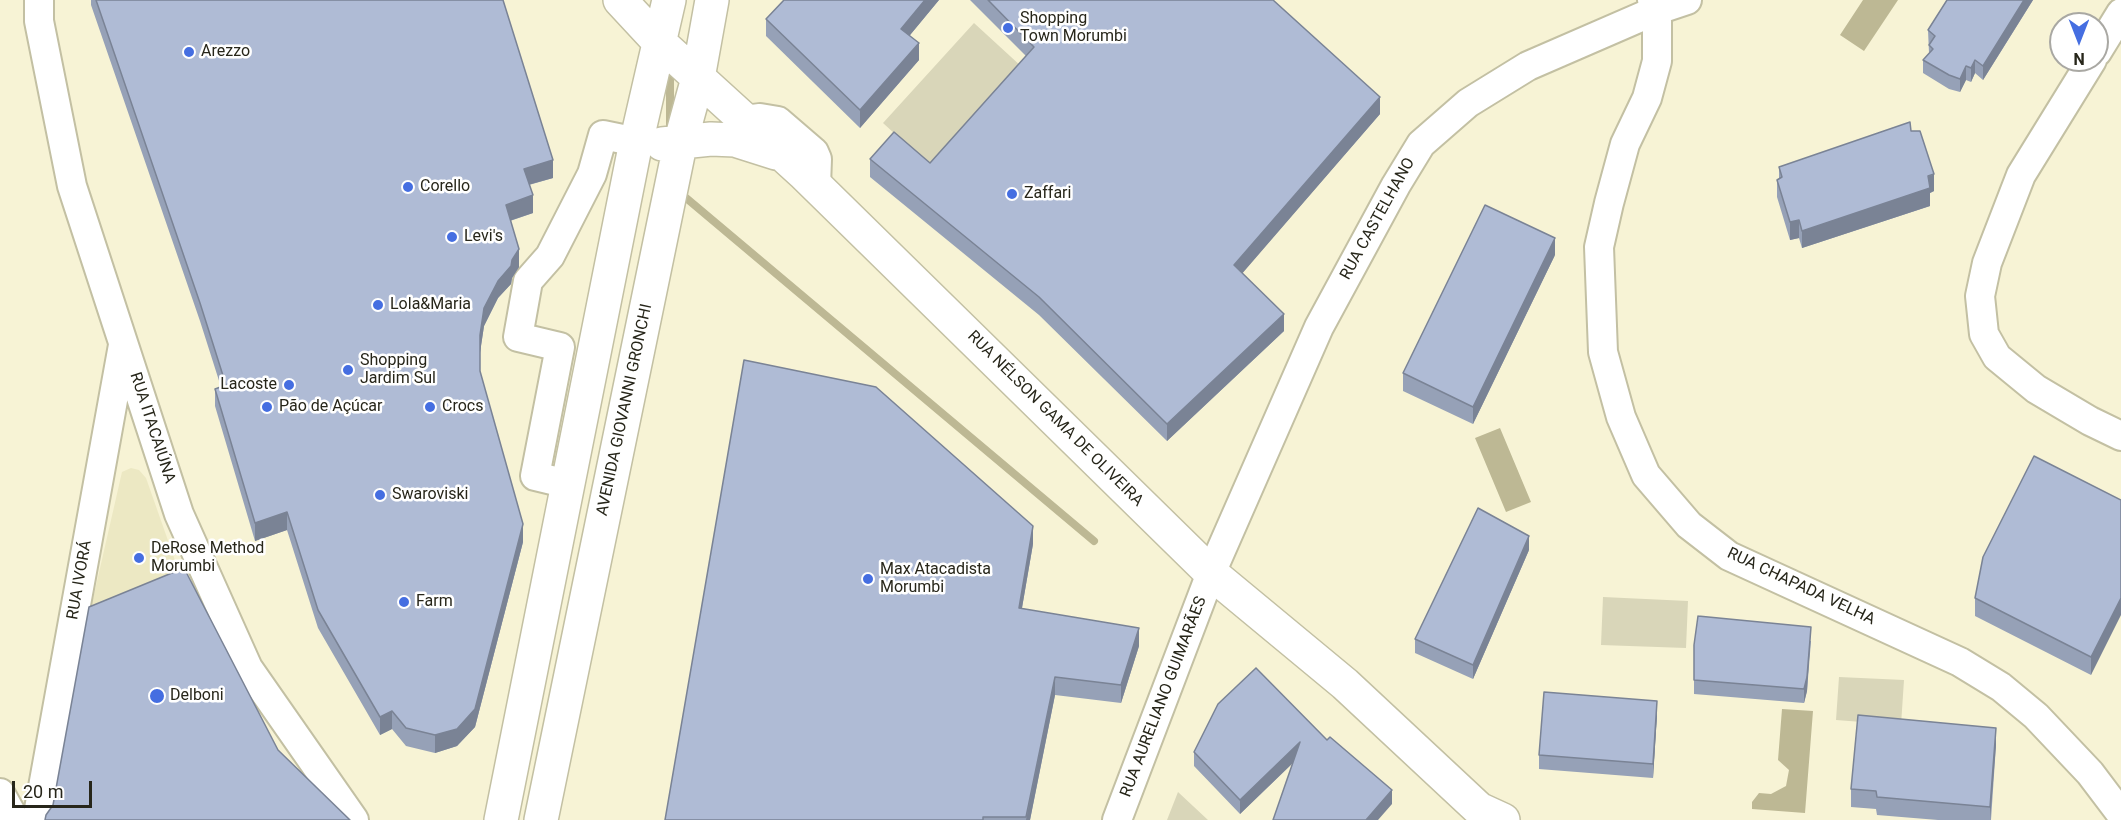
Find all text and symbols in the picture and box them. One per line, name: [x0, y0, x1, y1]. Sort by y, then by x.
place label: Shopping Town Morumbi: [1020, 9, 1127, 47]
north arrow: [2049, 12, 2109, 72]
marker: Shopping Town Morumbi: [1001, 21, 1015, 35]
place label: Arezzo: [201, 42, 250, 62]
marker: Arezzo: [182, 45, 196, 59]
text: N: [2073, 49, 2085, 68]
street label: RUA CASTELHANO: [1337, 155, 1419, 283]
place label: Corello: [420, 177, 470, 197]
marker: Corello: [401, 180, 415, 194]
place label: Zaffari: [1024, 184, 1071, 204]
marker: Zaffari: [1005, 187, 1019, 201]
place label: Levi's: [464, 227, 503, 247]
marker: Levi's: [445, 230, 459, 244]
place label: Lola&Maria: [390, 295, 471, 315]
marker: Lola&Maria: [371, 298, 385, 312]
street label: AVENIDA GIOVANNI GRONCHI: [593, 302, 657, 518]
street label: RUA NÉLSON GAMA DE OLIVEIRA: [963, 327, 1147, 511]
place label: Shopping Jardim Sul: [360, 351, 436, 389]
marker: Shopping Jardim Sul: [341, 363, 355, 377]
street label: RUA ITACAIÚNA: [125, 370, 179, 486]
place label: Lacoste: [220, 375, 277, 395]
marker: Lacoste: [282, 378, 296, 392]
place label: Pão de Açúcar: [279, 397, 382, 417]
place label: Crocs: [442, 397, 483, 417]
marker: Pão de Açúcar: [260, 400, 274, 414]
marker: Crocs: [423, 400, 437, 414]
place label: Swaroviski: [392, 485, 468, 505]
marker: Swaroviski: [373, 488, 387, 502]
street label: RUA IVORÁ: [64, 539, 96, 621]
place label: DeRose Method Morumbi: [151, 539, 264, 577]
street label: RUA CHAPADA VELHA: [1724, 544, 1878, 630]
marker: DeRose Method Morumbi: [132, 551, 146, 565]
place label: Max Atacadista Morumbi: [880, 560, 991, 598]
marker: Max Atacadista Morumbi: [861, 572, 875, 586]
place label: Farm: [416, 592, 453, 612]
street label: RUA AURELIANO GUIMARÃES: [1117, 594, 1211, 800]
marker: Farm: [397, 595, 411, 609]
place label: Delboni: [170, 686, 224, 706]
marker: Delboni: [148, 687, 166, 705]
scale bar: [15, 769, 94, 807]
text: 20 m: [23, 781, 63, 802]

